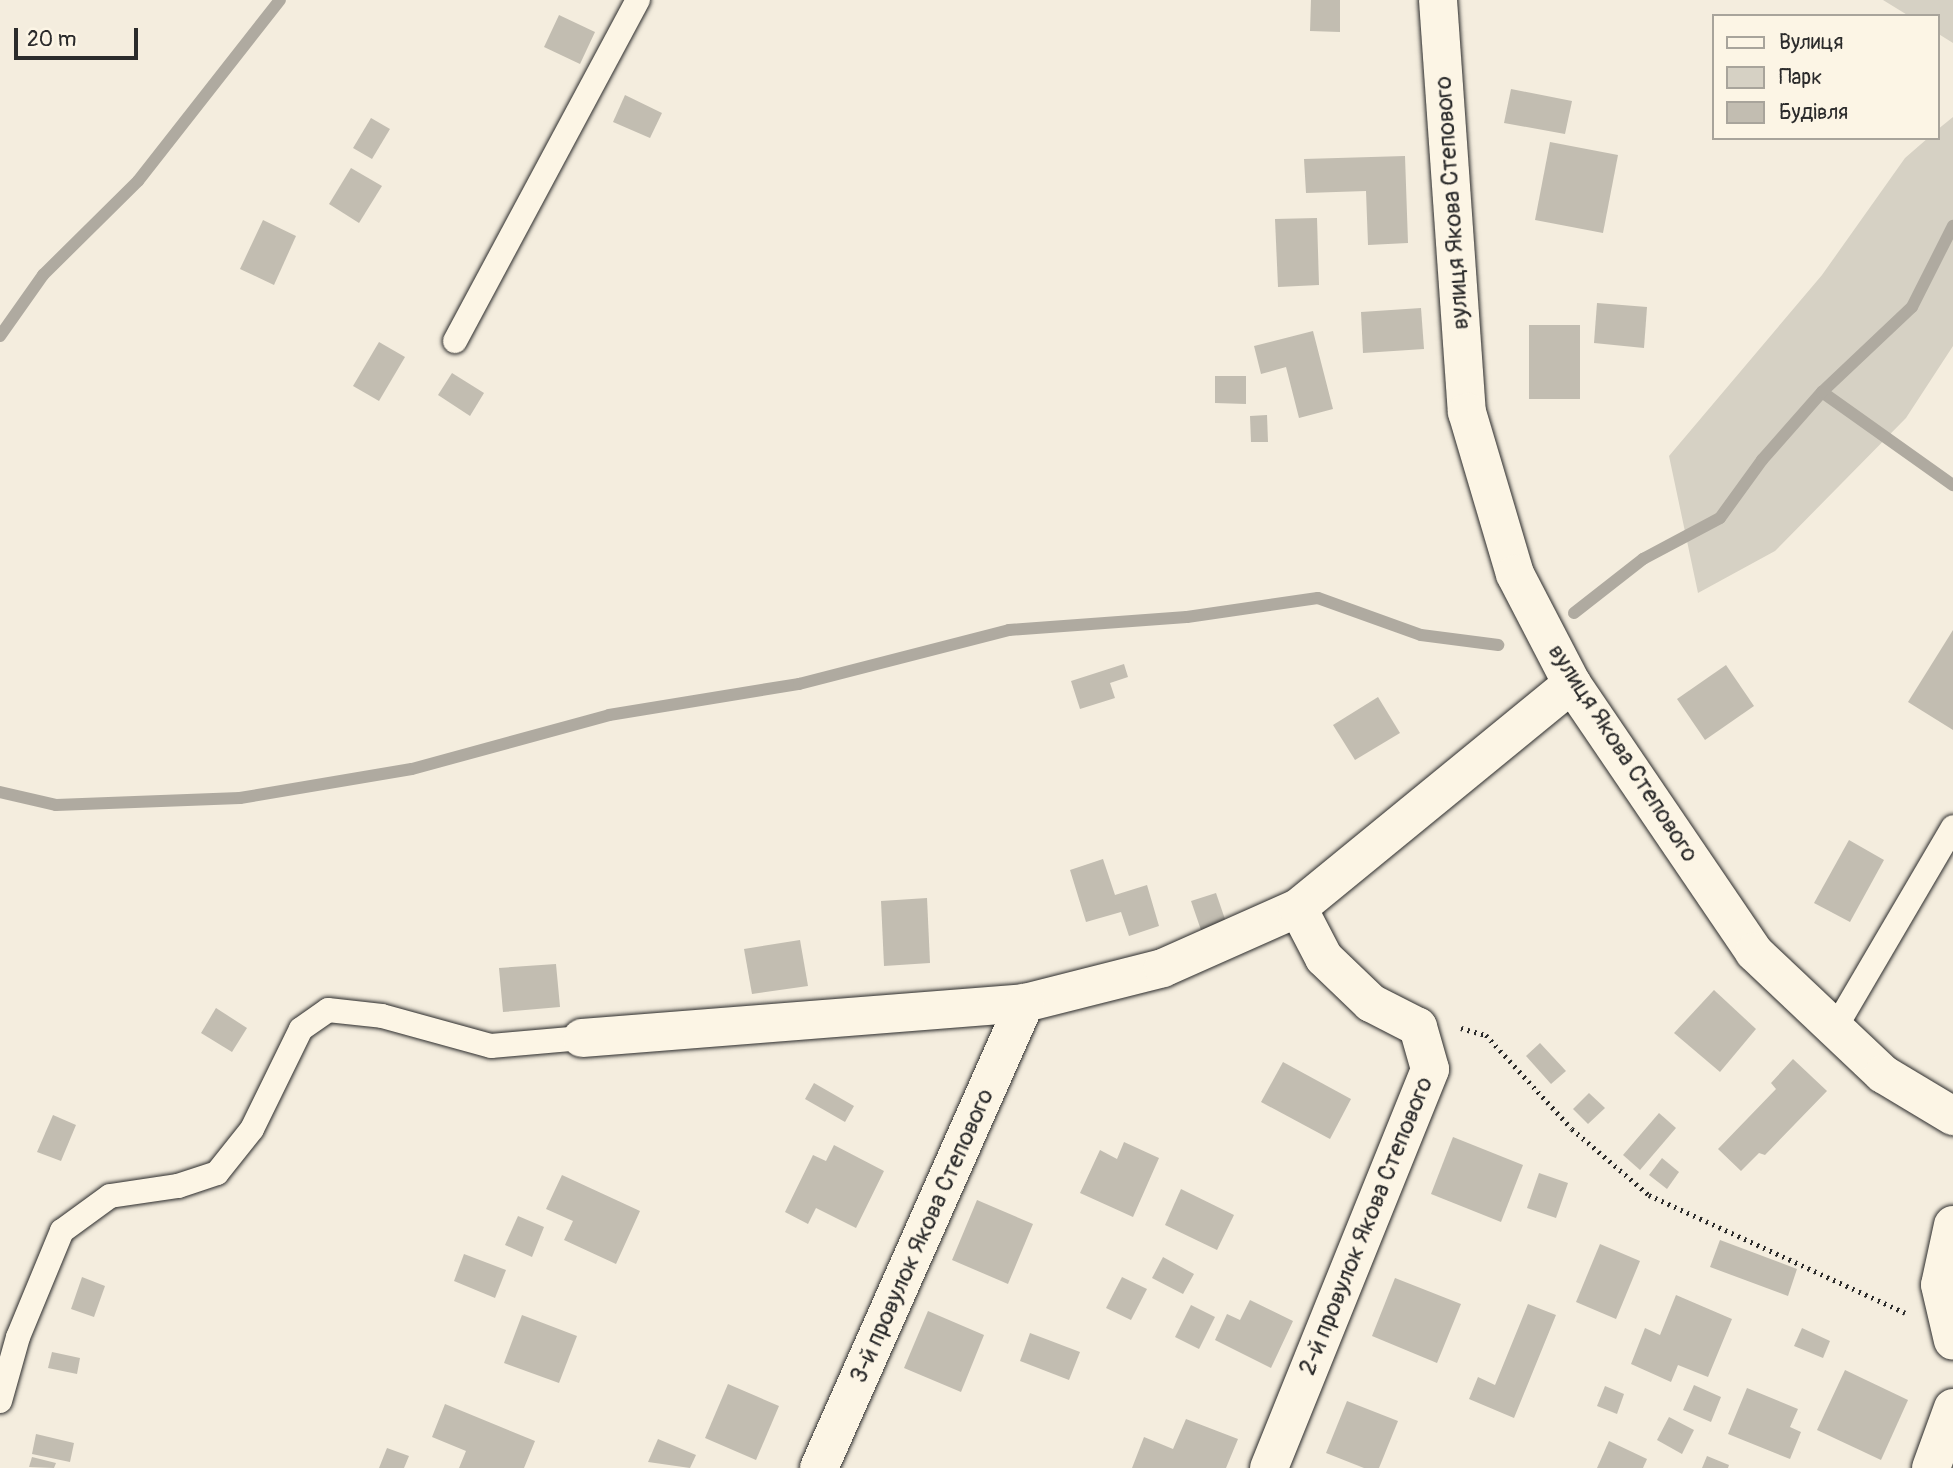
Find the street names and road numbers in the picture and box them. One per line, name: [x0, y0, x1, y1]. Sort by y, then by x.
street label: вулиця Якова Степового: [1429, 75, 1475, 331]
street label: вулиця Якова Степового: [1542, 639, 1704, 867]
street label: 2-й провулок Якова Степового: [1293, 1073, 1439, 1379]
street label: 3-й провулок Якова Степового: [844, 1085, 1000, 1387]

